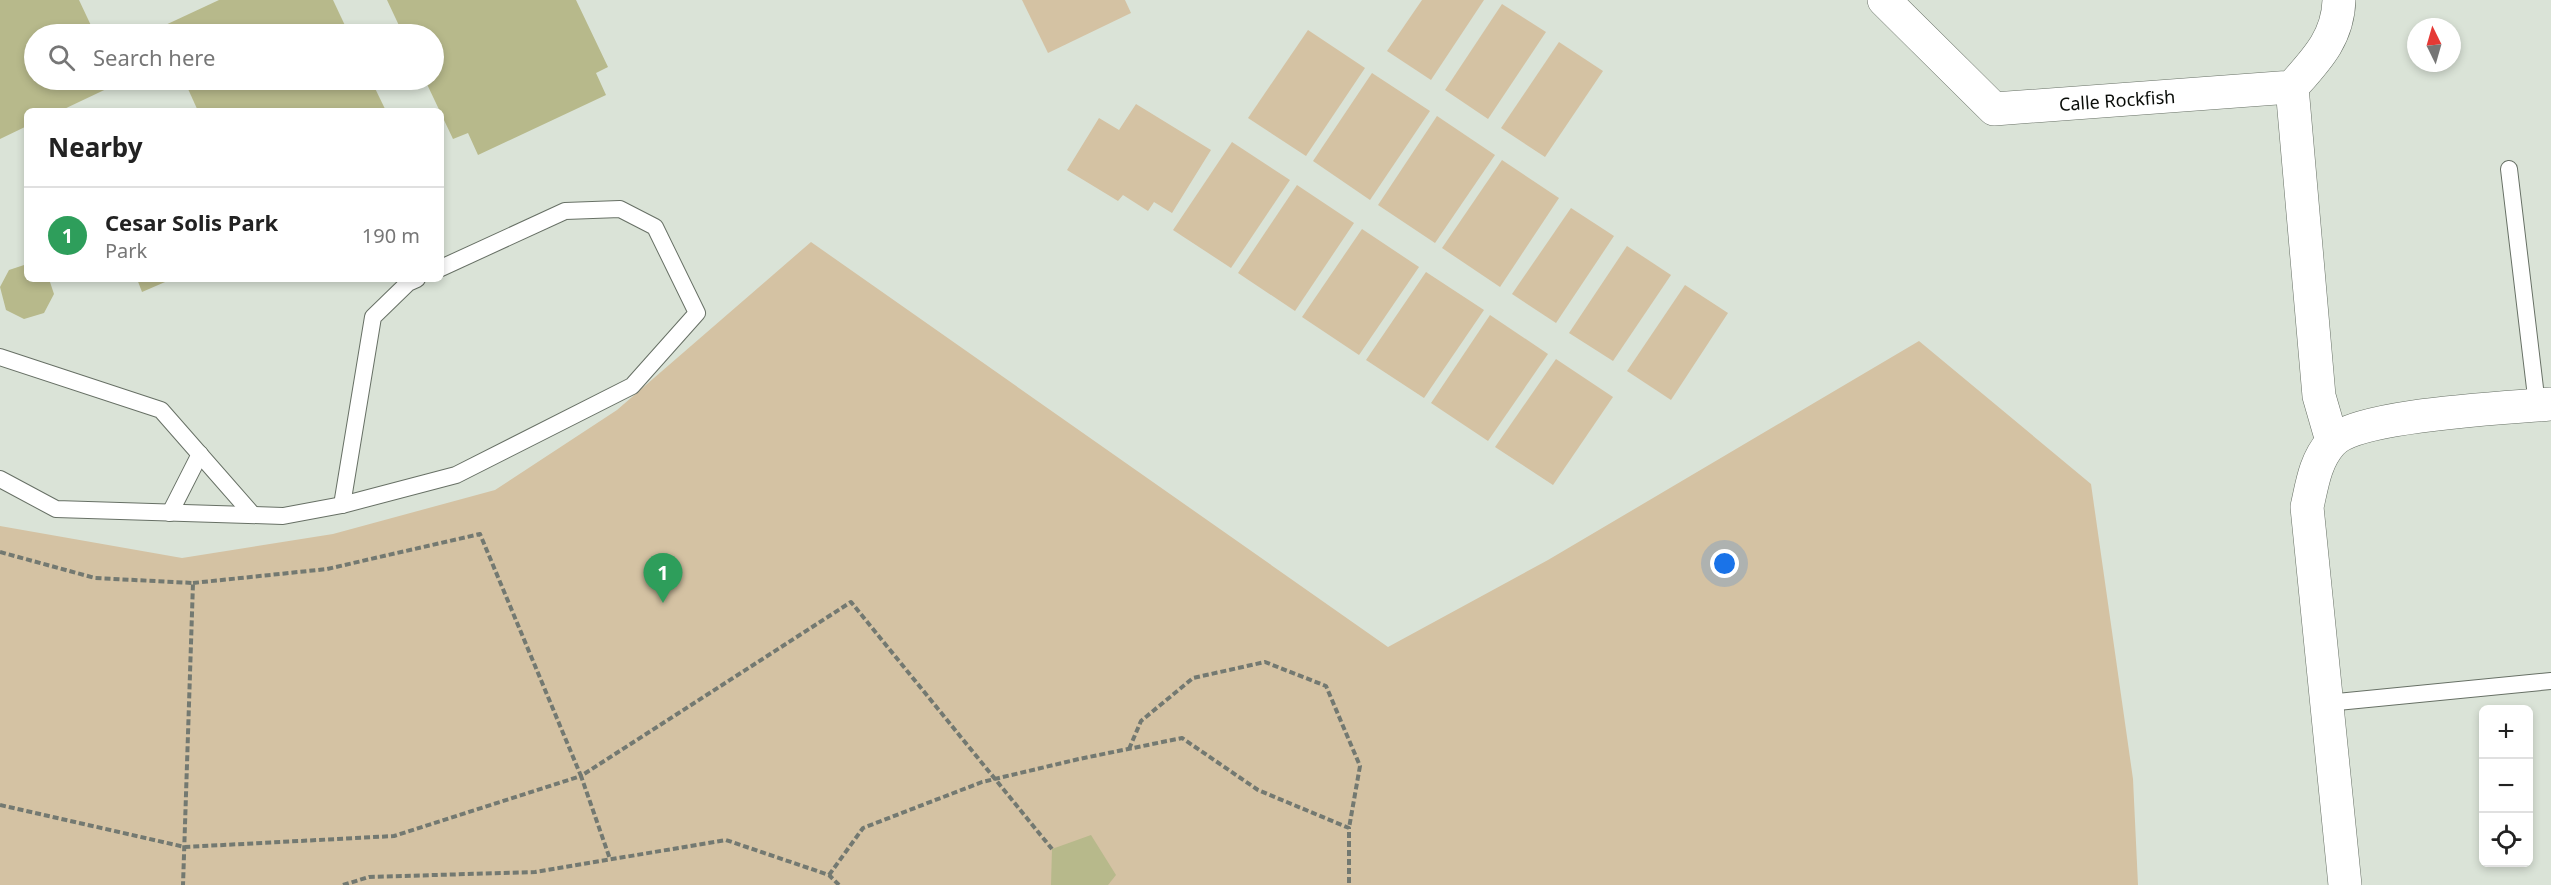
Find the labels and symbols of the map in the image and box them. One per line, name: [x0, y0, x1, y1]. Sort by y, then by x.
north arrow: [2407, 18, 2461, 72]
street label: Calle Rockfish: [2058, 84, 2176, 116]
your location: [1710, 549, 1739, 578]
pin: 1: [644, 554, 682, 603]

